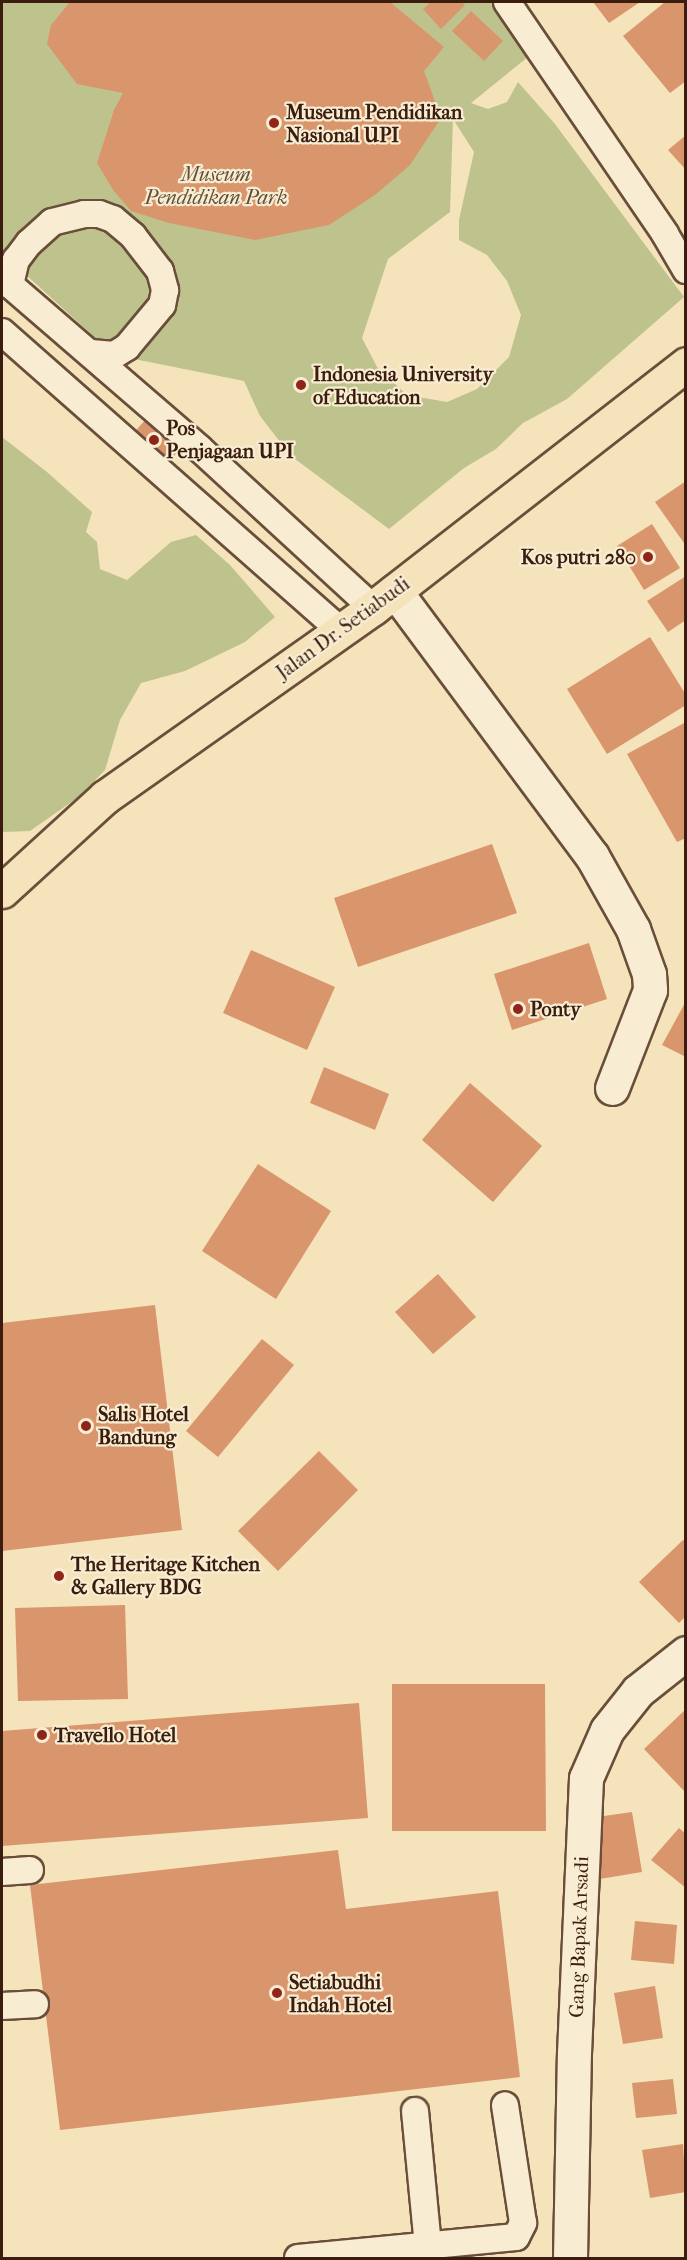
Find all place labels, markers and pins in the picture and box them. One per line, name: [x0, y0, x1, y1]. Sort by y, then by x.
place label: Museum Pendidikan Nasional UPI: [286, 100, 462, 147]
marker: Museum Pendidikan Nasional UPI: [267, 116, 281, 130]
place label: Indonesia University of Education: [313, 362, 493, 409]
marker: Indonesia University of Education: [294, 378, 308, 392]
place label: Pos Penjagaan UPI: [166, 416, 294, 463]
marker: Pos Penjagaan UPI: [147, 433, 161, 447]
place label: Kos putri 280: [521, 545, 636, 569]
marker: Kos putri 280: [641, 550, 655, 564]
place label: Ponty: [530, 997, 581, 1021]
marker: Ponty: [511, 1002, 525, 1016]
place label: Salis Hotel Bandung: [98, 1402, 189, 1449]
marker: Salis Hotel Bandung: [79, 1419, 93, 1433]
place label: The Heritage Kitchen & Gallery BDG: [71, 1552, 260, 1599]
marker: The Heritage Kitchen & Gallery BDG: [52, 1569, 66, 1583]
place label: Travello Hotel: [54, 1723, 176, 1747]
marker: Travello Hotel: [35, 1728, 49, 1742]
place label: Setiabudhi Indah Hotel: [289, 1970, 392, 2017]
marker: Setiabudhi Indah Hotel: [270, 1986, 284, 2000]

